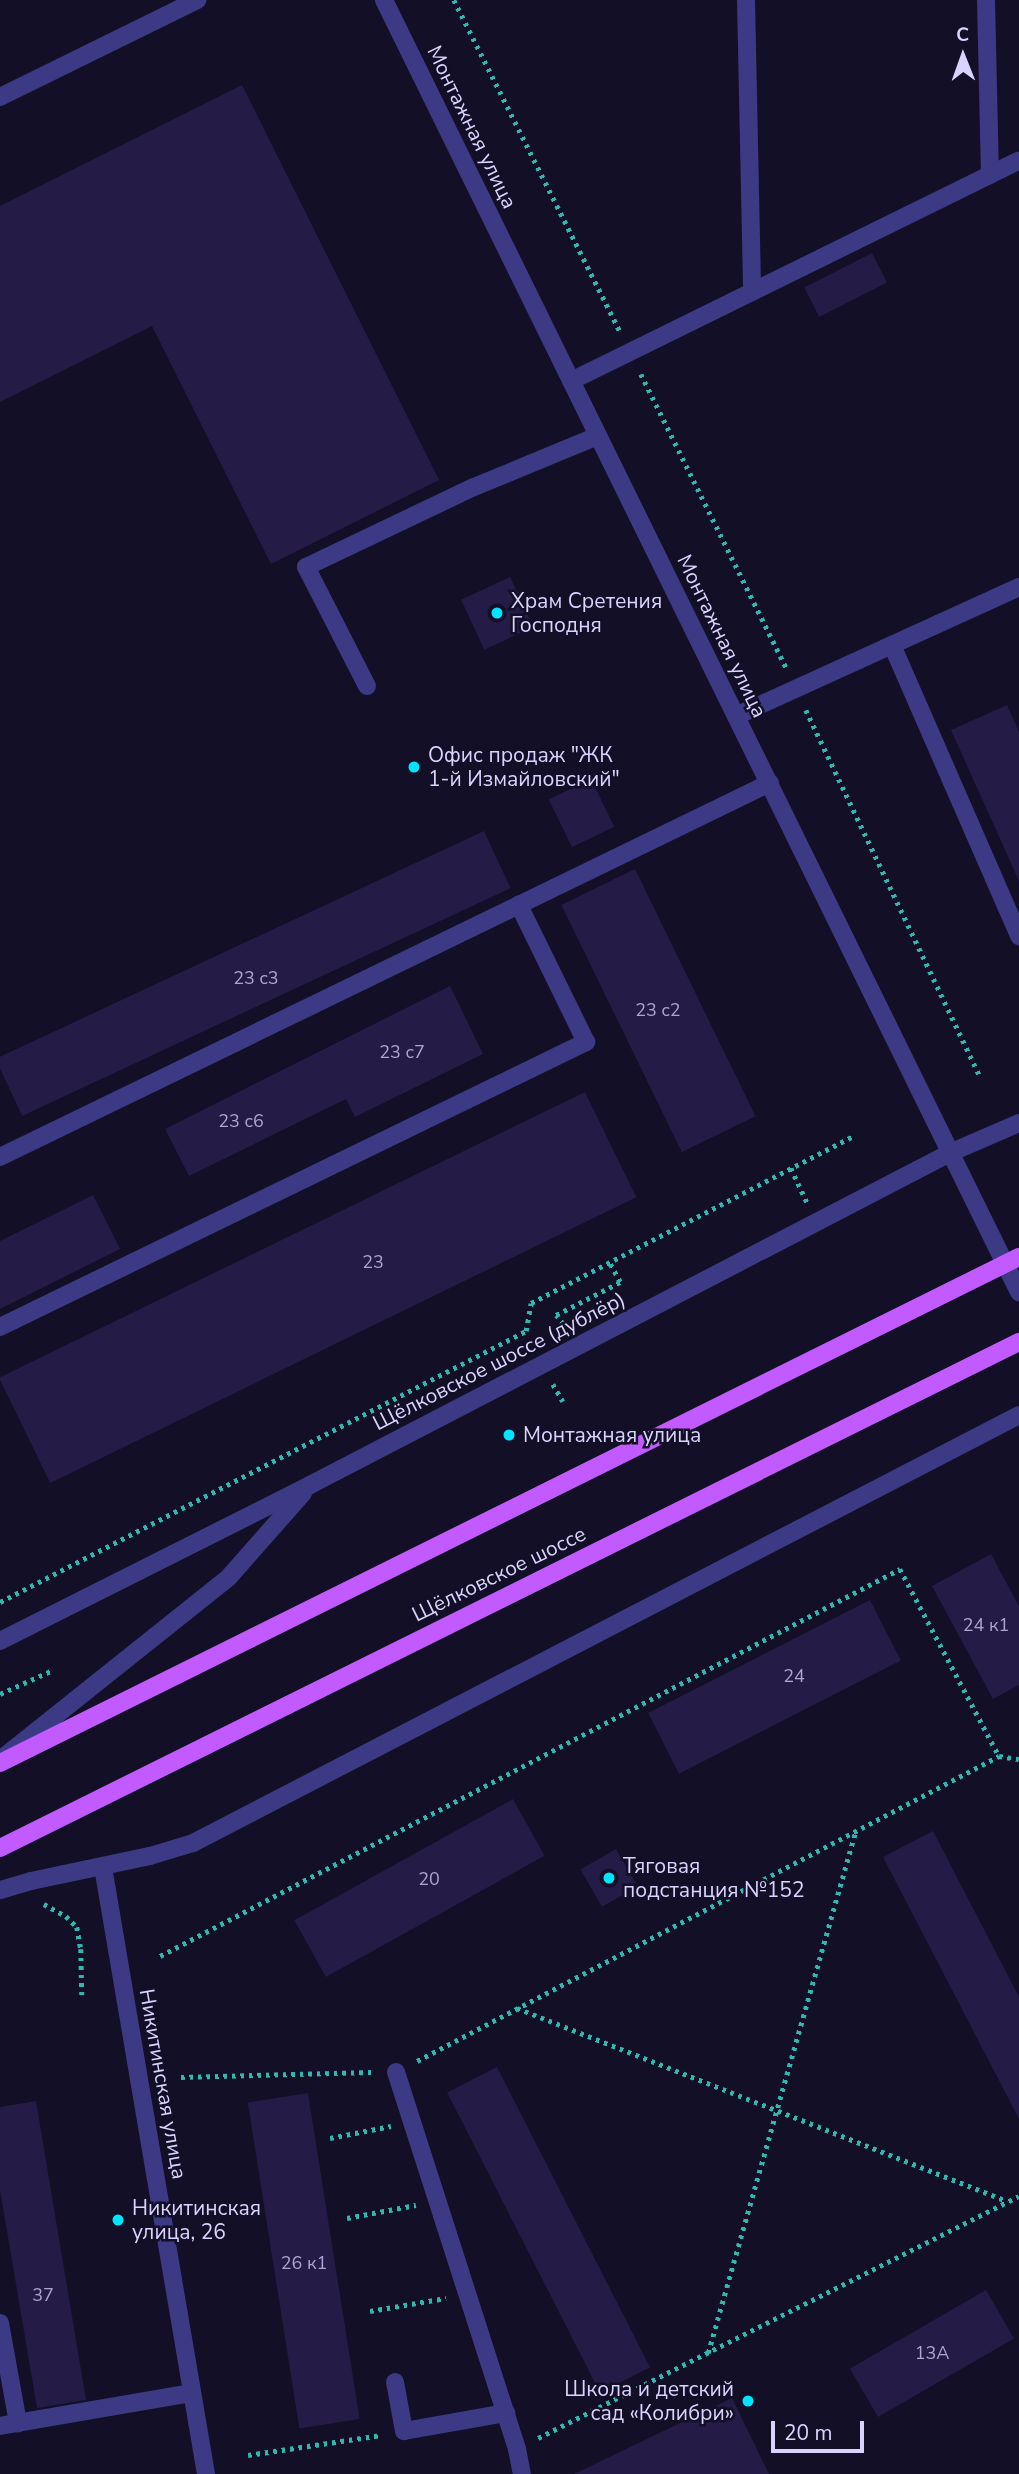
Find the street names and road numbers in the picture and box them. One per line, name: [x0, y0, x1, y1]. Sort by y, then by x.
street label: Монтажная улица: [422, 41, 522, 213]
street label: Монтажная улица: [672, 550, 772, 722]
street label: Щёлковское шоссе (дублёр): [369, 1286, 629, 1436]
street label: Щёлковское шоссе: [408, 1521, 590, 1627]
street label: Никитинская улица: [134, 1987, 192, 2181]

